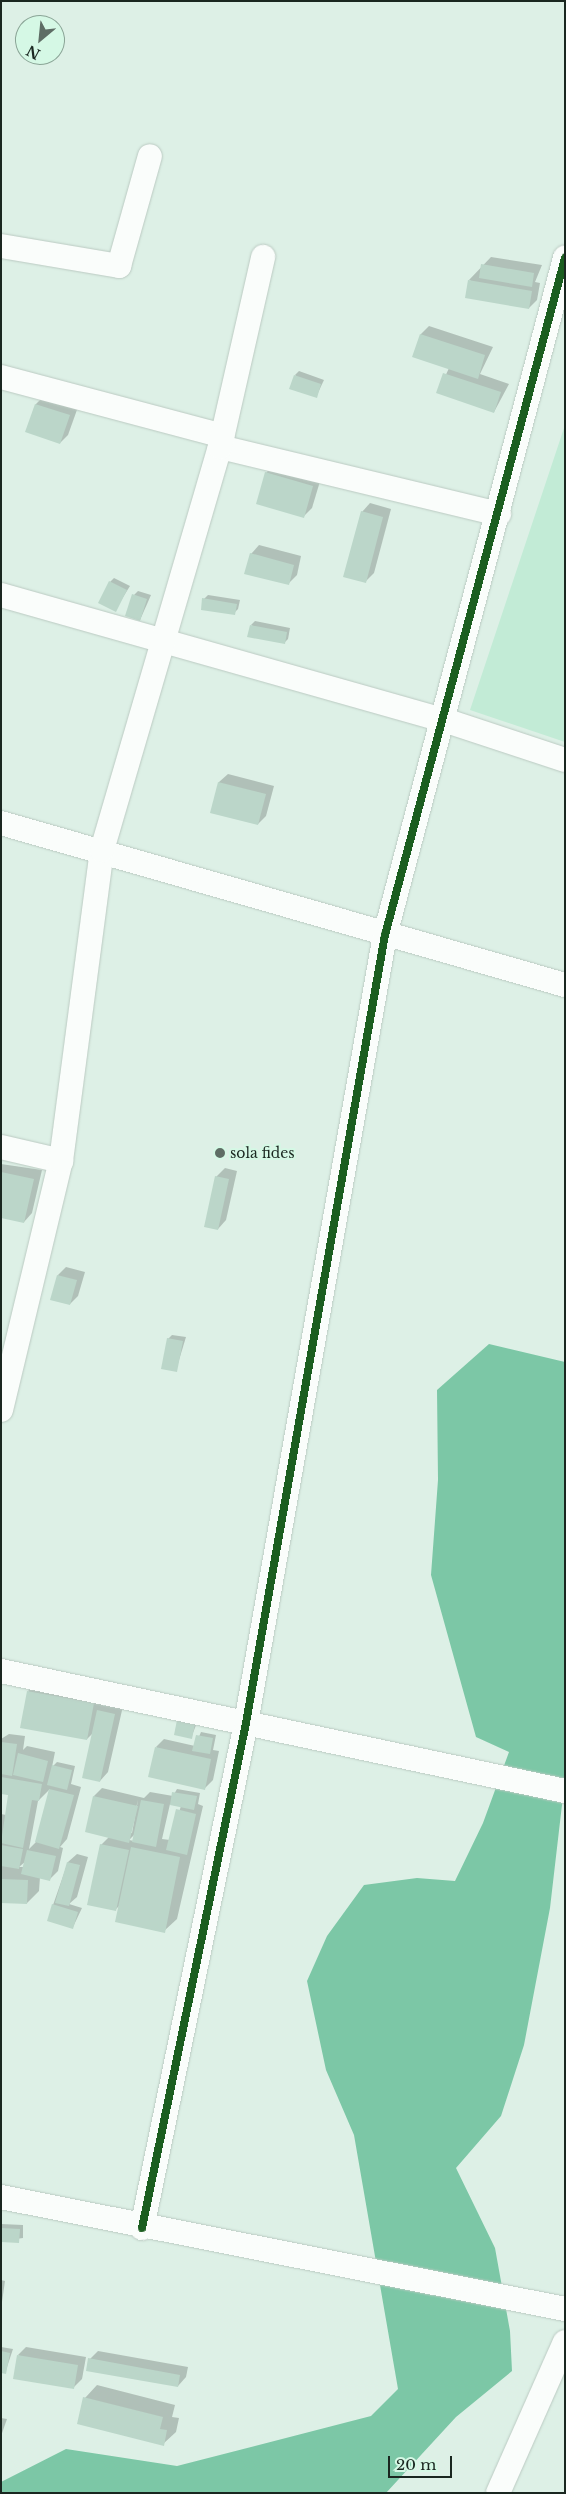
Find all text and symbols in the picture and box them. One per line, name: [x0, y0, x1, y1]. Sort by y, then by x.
north arrow: [15, 15, 65, 65]
text: N: [23, 41, 43, 63]
place label: sola fides: [230, 1145, 295, 1161]
marker: sola fides: [214, 1147, 226, 1159]
scale bar: [391, 2446, 455, 2478]
text: 20 m: [396, 2455, 436, 2474]

